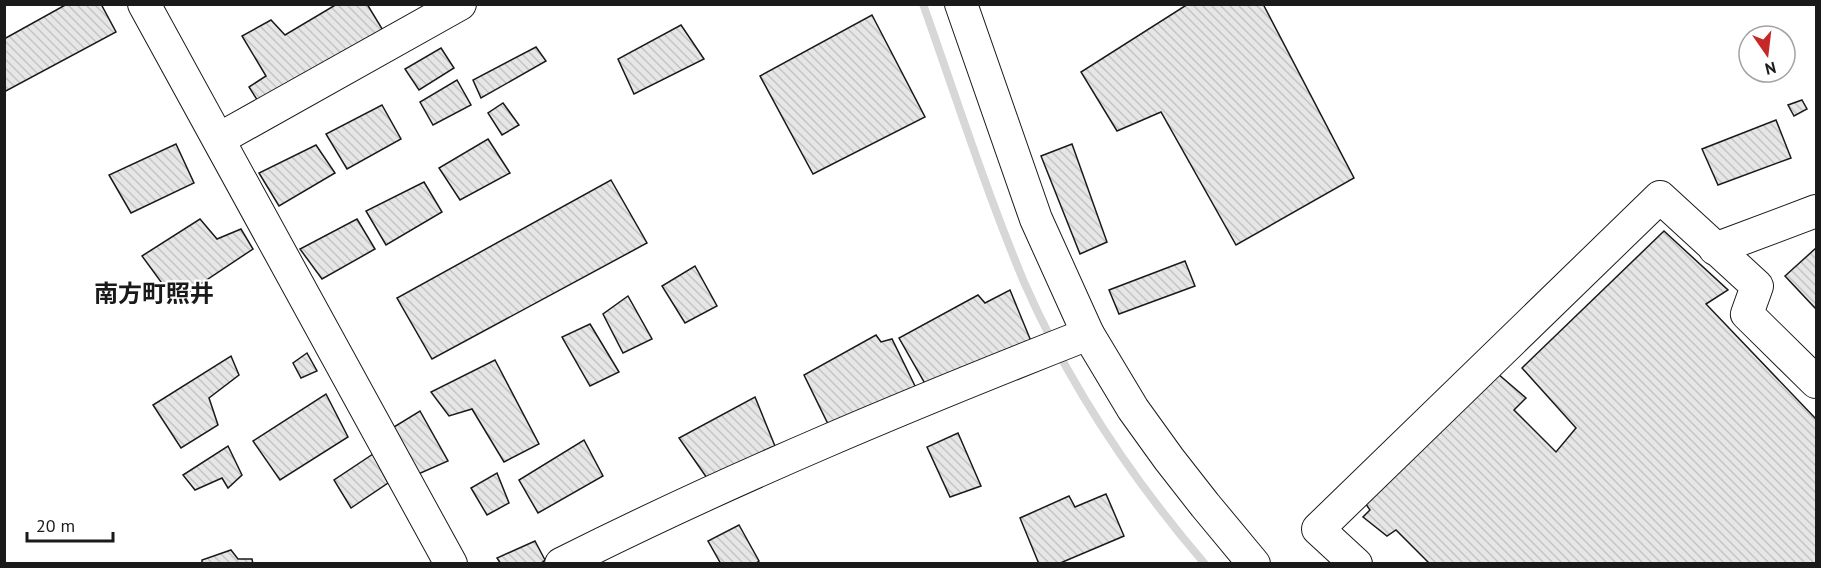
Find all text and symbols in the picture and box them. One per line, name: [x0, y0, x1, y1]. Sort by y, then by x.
north arrow: [1737, 24, 1797, 84]
text: N: [1763, 58, 1778, 80]
district label: 南方町照井: [94, 278, 214, 309]
scale bar: [27, 505, 112, 543]
text: 20 m: [36, 514, 75, 537]

